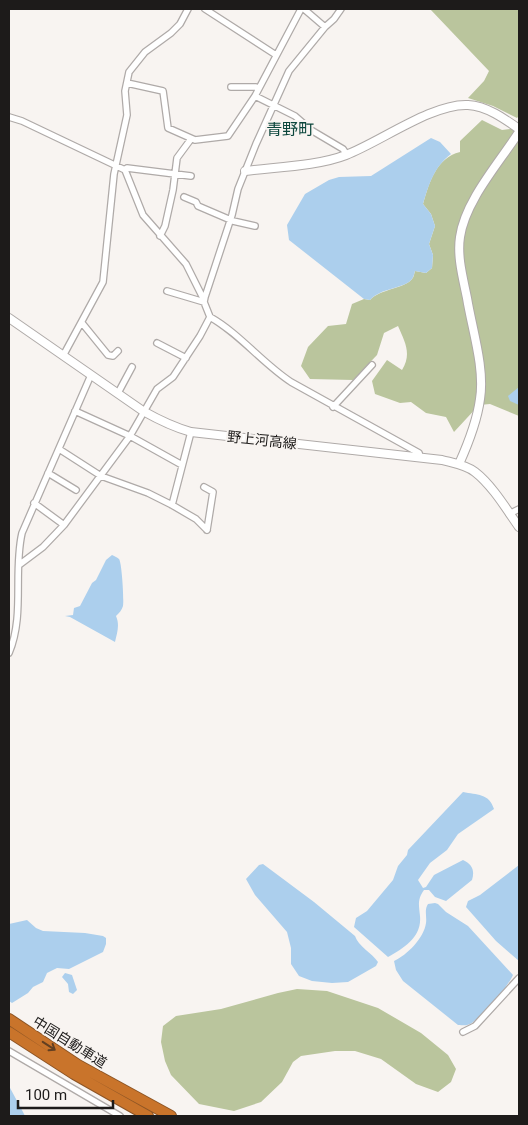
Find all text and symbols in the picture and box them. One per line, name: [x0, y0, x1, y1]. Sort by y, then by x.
district label: 青野町: [266, 120, 314, 139]
street label: 野上河高線: [226, 428, 298, 452]
street label: 中国自動車道: [30, 1013, 110, 1071]
one-way arrow: [42, 1041, 56, 1051]
scale bar: [18, 1078, 112, 1110]
text: 100 m: [25, 1086, 67, 1104]

